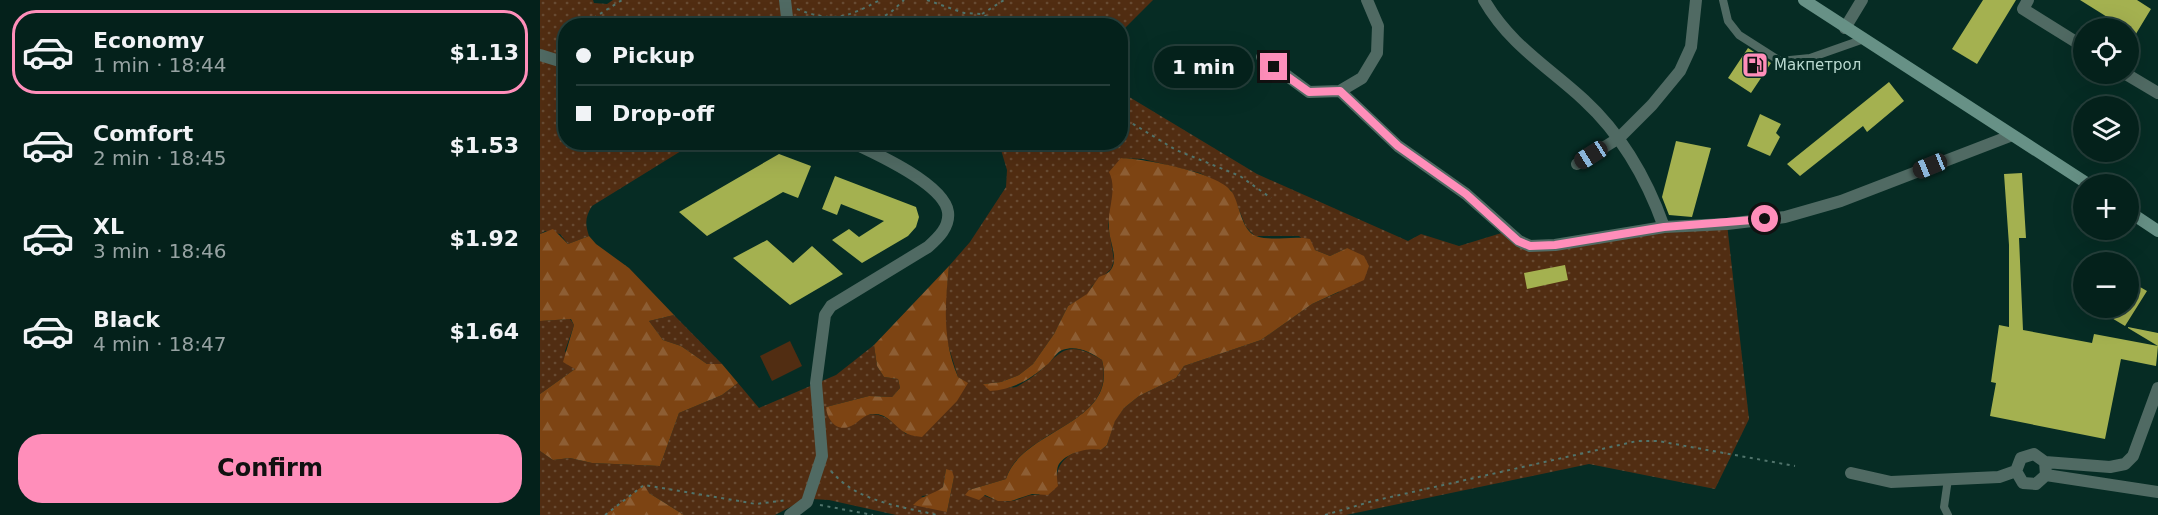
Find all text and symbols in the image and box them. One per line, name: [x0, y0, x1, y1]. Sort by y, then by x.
map controls: [2073, 18, 2139, 318]
button: locate: [2073, 18, 2139, 84]
icon: car: [21, 25, 75, 79]
text: Economy: [93, 28, 204, 53]
text: $1.13: [449, 40, 519, 65]
text: Pickup: [612, 43, 695, 68]
callout: 1 min: [1154, 46, 1253, 88]
fuel station icon: Макпетрол: [1740, 50, 1770, 80]
text: 1 min · 18:44: [93, 53, 227, 77]
route end: [1260, 53, 1287, 80]
text: 1 min: [1172, 55, 1235, 79]
place label: Макпетрол: [1774, 56, 1861, 74]
button: layers: [2073, 96, 2139, 162]
text: Drop-off: [612, 101, 714, 126]
icon: car: [21, 118, 75, 172]
text: Comfort: [93, 121, 193, 146]
text: $1.53: [449, 133, 519, 158]
car: [1571, 138, 1611, 172]
text: 2 min · 18:45: [93, 146, 227, 170]
car: [1910, 151, 1950, 181]
button: +: [2073, 174, 2139, 240]
route start: [1751, 205, 1778, 232]
icon: car: [21, 211, 75, 265]
text: XL: [93, 214, 124, 239]
text: $1.92: [449, 226, 519, 251]
text: 3 min · 18:46: [93, 239, 227, 263]
button: −: [2073, 252, 2139, 318]
icon: car: [21, 304, 75, 358]
text: Black: [93, 307, 160, 332]
text: $1.64: [449, 319, 519, 344]
text: 4 min · 18:47: [93, 332, 227, 356]
button: Confirm: [18, 434, 522, 503]

